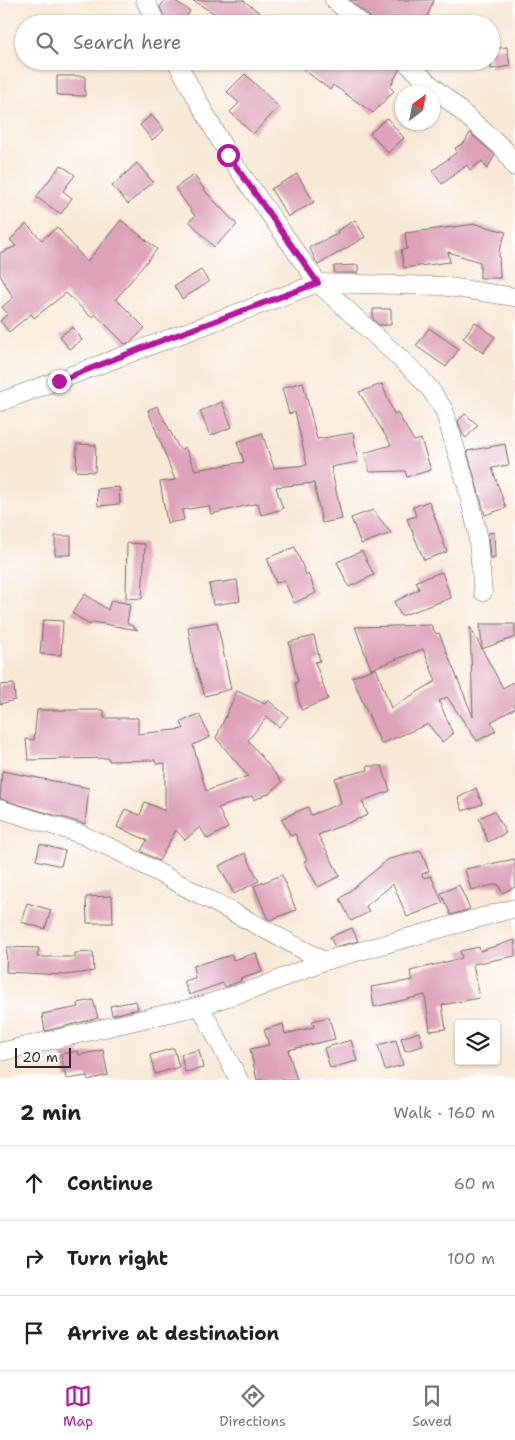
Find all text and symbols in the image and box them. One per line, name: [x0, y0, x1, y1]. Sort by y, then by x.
search box: [15, 15, 500, 70]
icon: search: [33, 29, 61, 57]
text: Search here: [73, 30, 182, 55]
north arrow: [395, 85, 440, 130]
route start: [217, 144, 240, 167]
route end: [48, 370, 71, 393]
map controls: [455, 1020, 500, 1065]
button: layers: [455, 1020, 500, 1065]
scale bar: [15, 1045, 71, 1068]
text: 20 m: [22, 1048, 58, 1066]
text: 2 min: [20, 1099, 81, 1127]
text: Walk · 160 m: [394, 1102, 495, 1123]
icon: ahead: [20, 1169, 48, 1197]
text: Continue: [67, 1171, 153, 1196]
text: 60 m: [454, 1173, 495, 1194]
icon: right: [20, 1244, 48, 1272]
text: Turn right: [67, 1246, 168, 1271]
text: 100 m: [447, 1248, 495, 1269]
icon: arrive: [20, 1319, 48, 1347]
text: Arrive at destination: [67, 1321, 279, 1346]
tab: Map: [63, 1382, 93, 1430]
tab: Directions: [219, 1382, 286, 1430]
tab: Saved: [412, 1382, 452, 1430]

